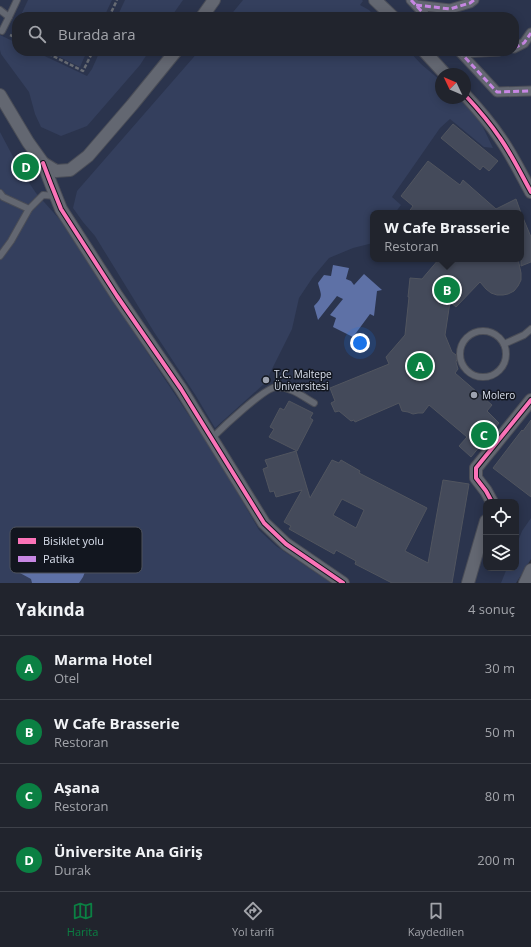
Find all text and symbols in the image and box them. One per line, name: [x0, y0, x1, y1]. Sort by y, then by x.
search box: [12, 12, 519, 56]
icon: search: [26, 23, 48, 45]
text: Burada ara: [58, 24, 136, 44]
north arrow: [435, 68, 471, 104]
pin: D: [13, 152, 39, 182]
popup: [370, 210, 524, 262]
text: W Cafe Brasserie: [384, 217, 510, 237]
text: Restoran: [384, 237, 439, 255]
pin: B: [434, 275, 460, 305]
your location: [350, 333, 370, 353]
pin: A: [407, 351, 433, 381]
place label: T.C. Maltepe Üniversitesi: [274, 367, 332, 393]
marker: T.C. Maltepe Üniversitesi: [261, 375, 271, 385]
place label: Molero: [482, 388, 515, 402]
marker: Molero: [469, 390, 479, 400]
pin: C: [471, 420, 497, 450]
map controls: [483, 499, 519, 571]
button: locate: [483, 499, 519, 535]
legend: [10, 527, 142, 573]
text: Bisiklet yolu: [43, 533, 104, 548]
button: layers: [483, 535, 519, 571]
text: Patika: [43, 551, 74, 566]
text: Yakında: [16, 598, 85, 621]
text: 4 sonuç: [468, 600, 515, 618]
text: Marma Hotel: [54, 649, 152, 669]
text: A: [25, 659, 33, 677]
text: 30 m: [485, 659, 515, 677]
text: Otel: [54, 669, 79, 687]
text: W Cafe Brasserie: [54, 713, 180, 733]
text: B: [25, 723, 33, 741]
text: 50 m: [485, 723, 515, 741]
text: Restoran: [54, 733, 108, 751]
text: Aşana: [54, 777, 100, 797]
text: C: [25, 787, 33, 805]
text: 80 m: [485, 787, 515, 805]
text: Restoran: [54, 797, 108, 815]
text: Üniversite Ana Giriş: [54, 841, 203, 861]
text: D: [24, 851, 34, 869]
text: 200 m: [477, 851, 515, 869]
text: Durak: [54, 861, 91, 879]
tab: Harita: [67, 900, 98, 939]
tab: Yol tarifi: [232, 900, 274, 939]
tab: Kaydedilen: [408, 900, 464, 939]

